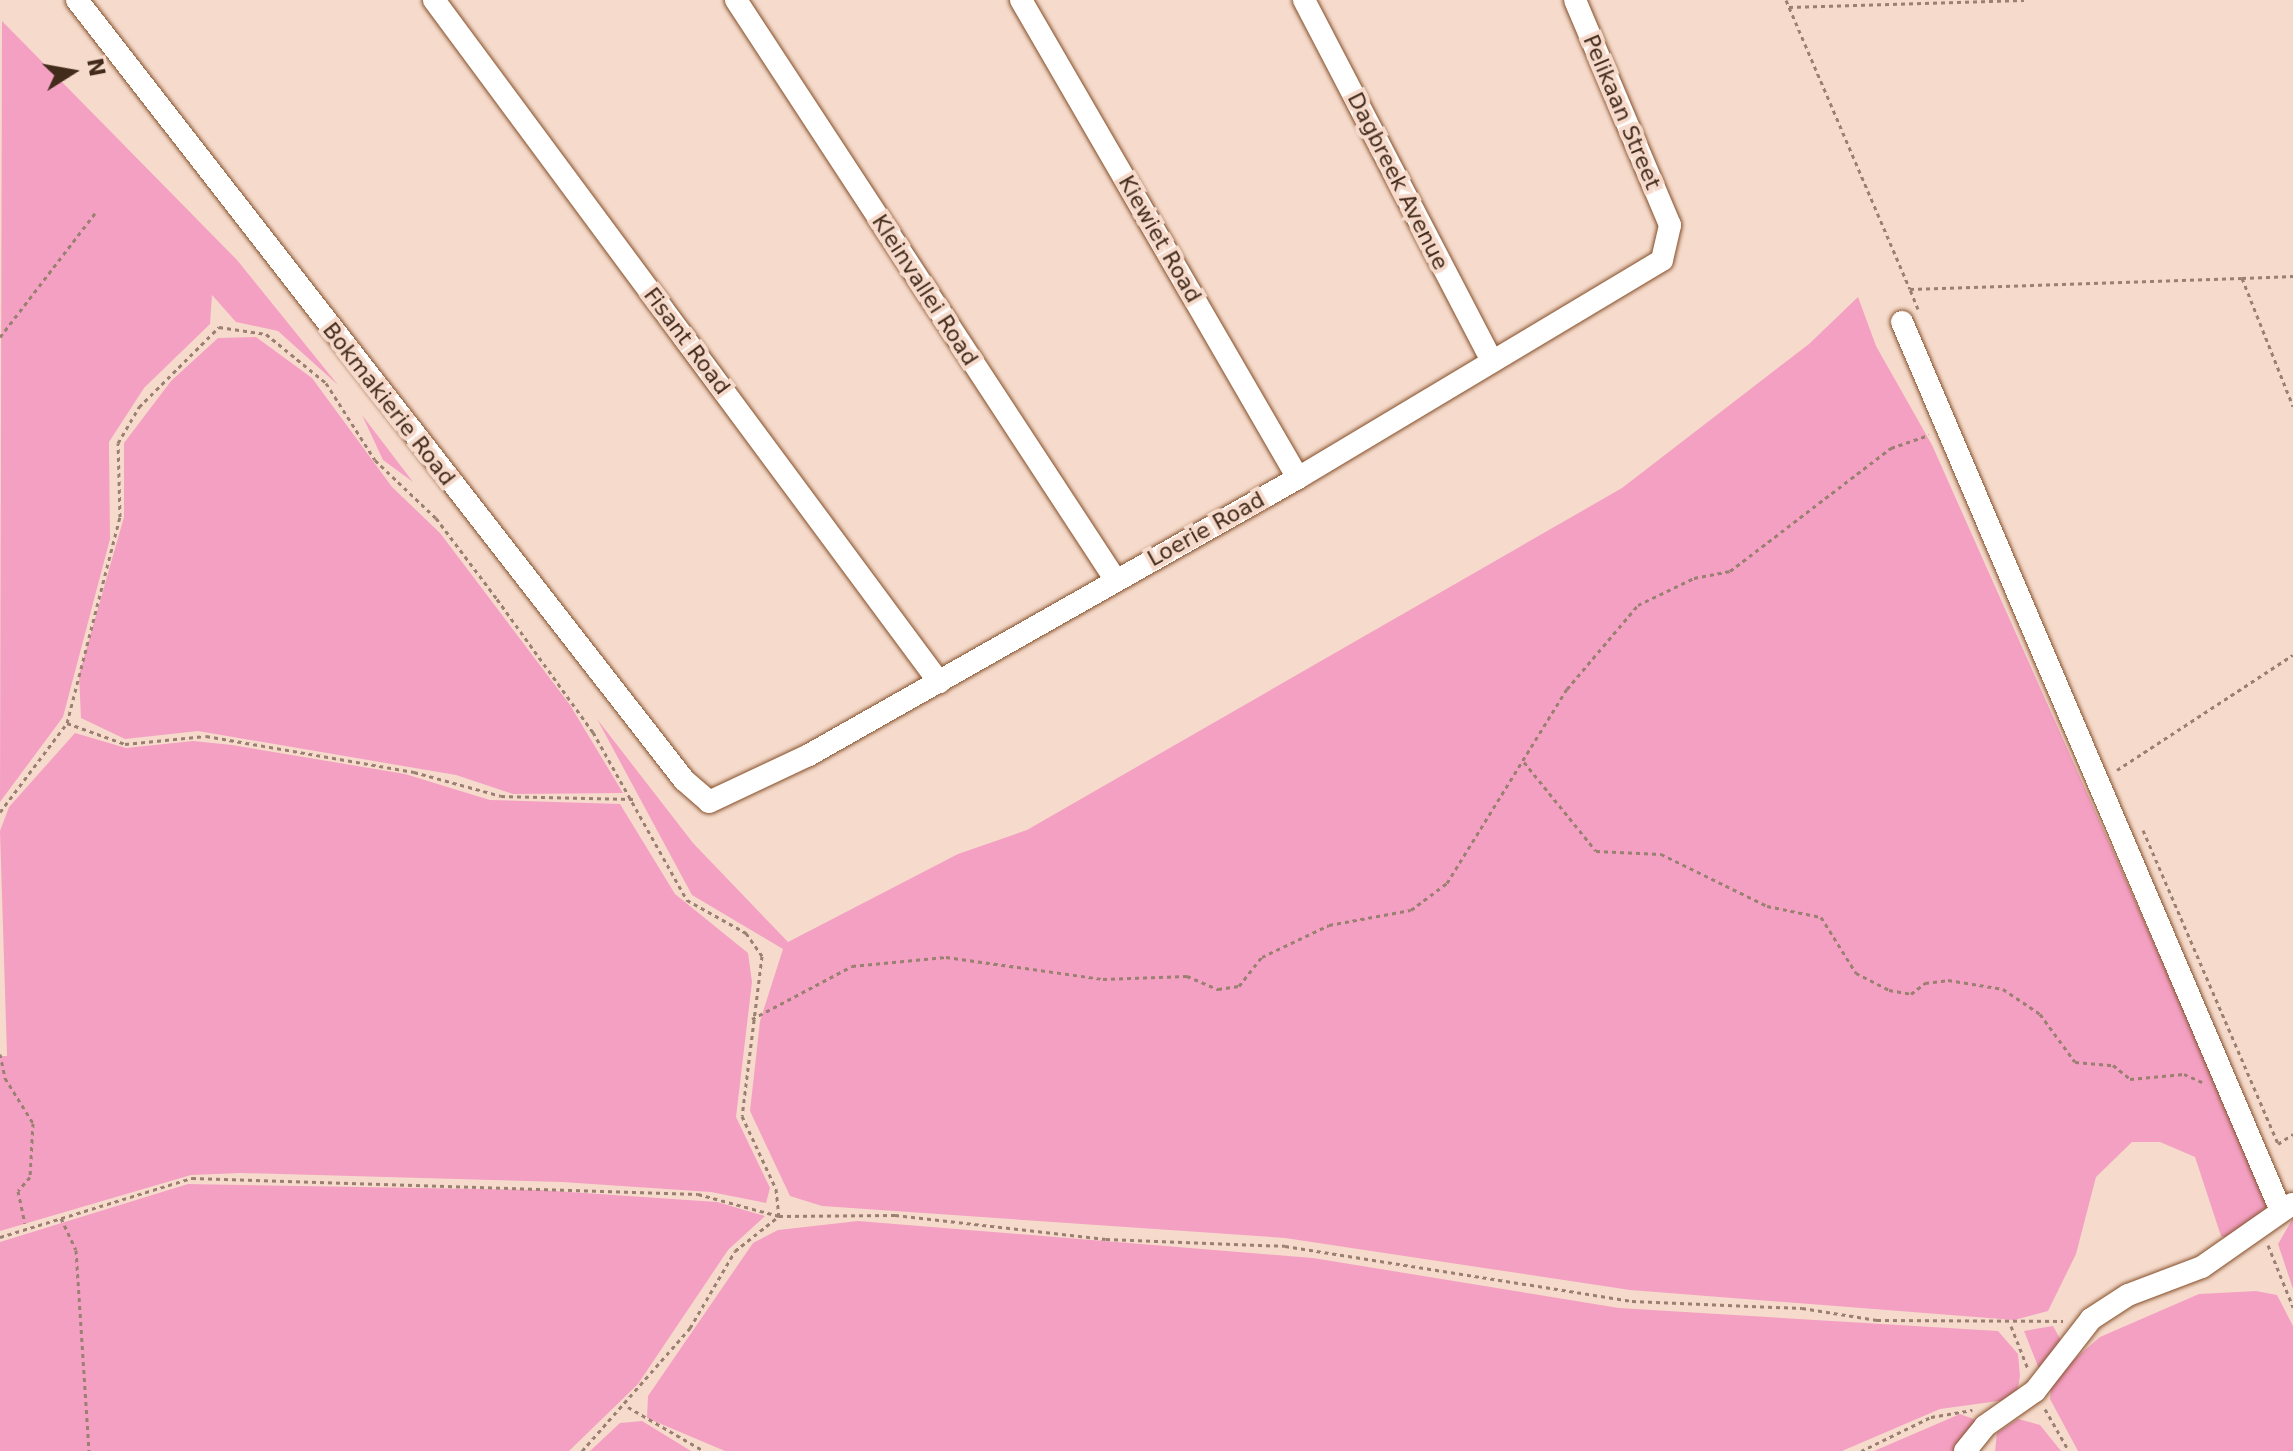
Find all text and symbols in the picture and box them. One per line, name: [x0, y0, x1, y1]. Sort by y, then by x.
street label: Pelikaan Street: [1578, 31, 1666, 193]
north arrow: [32, 32, 112, 112]
text: N: [82, 56, 110, 79]
street label: Dagbreek Avenue: [1342, 88, 1454, 274]
street label: Kiewiet Road: [1113, 171, 1207, 307]
street label: Kleinvallei Road: [866, 210, 984, 370]
street label: Fisant Road: [638, 282, 736, 400]
street label: Bokmakierie Road: [317, 317, 461, 491]
street label: Loerie Road: [1143, 486, 1269, 572]

